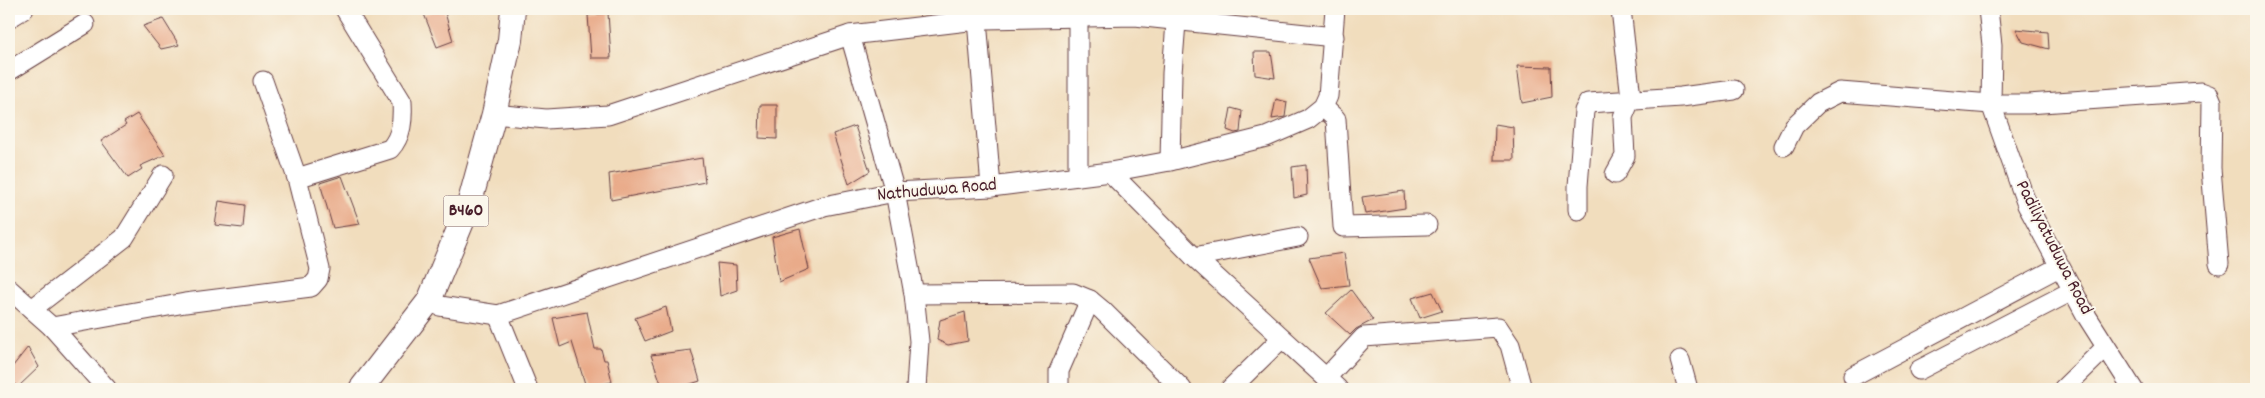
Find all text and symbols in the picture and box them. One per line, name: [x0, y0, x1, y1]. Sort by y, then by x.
street label: Nathuduwa Road: [876, 172, 998, 210]
street label: Padiliyatuduwa Road: [2007, 176, 2099, 320]
road number: B460: [444, 196, 488, 227]

